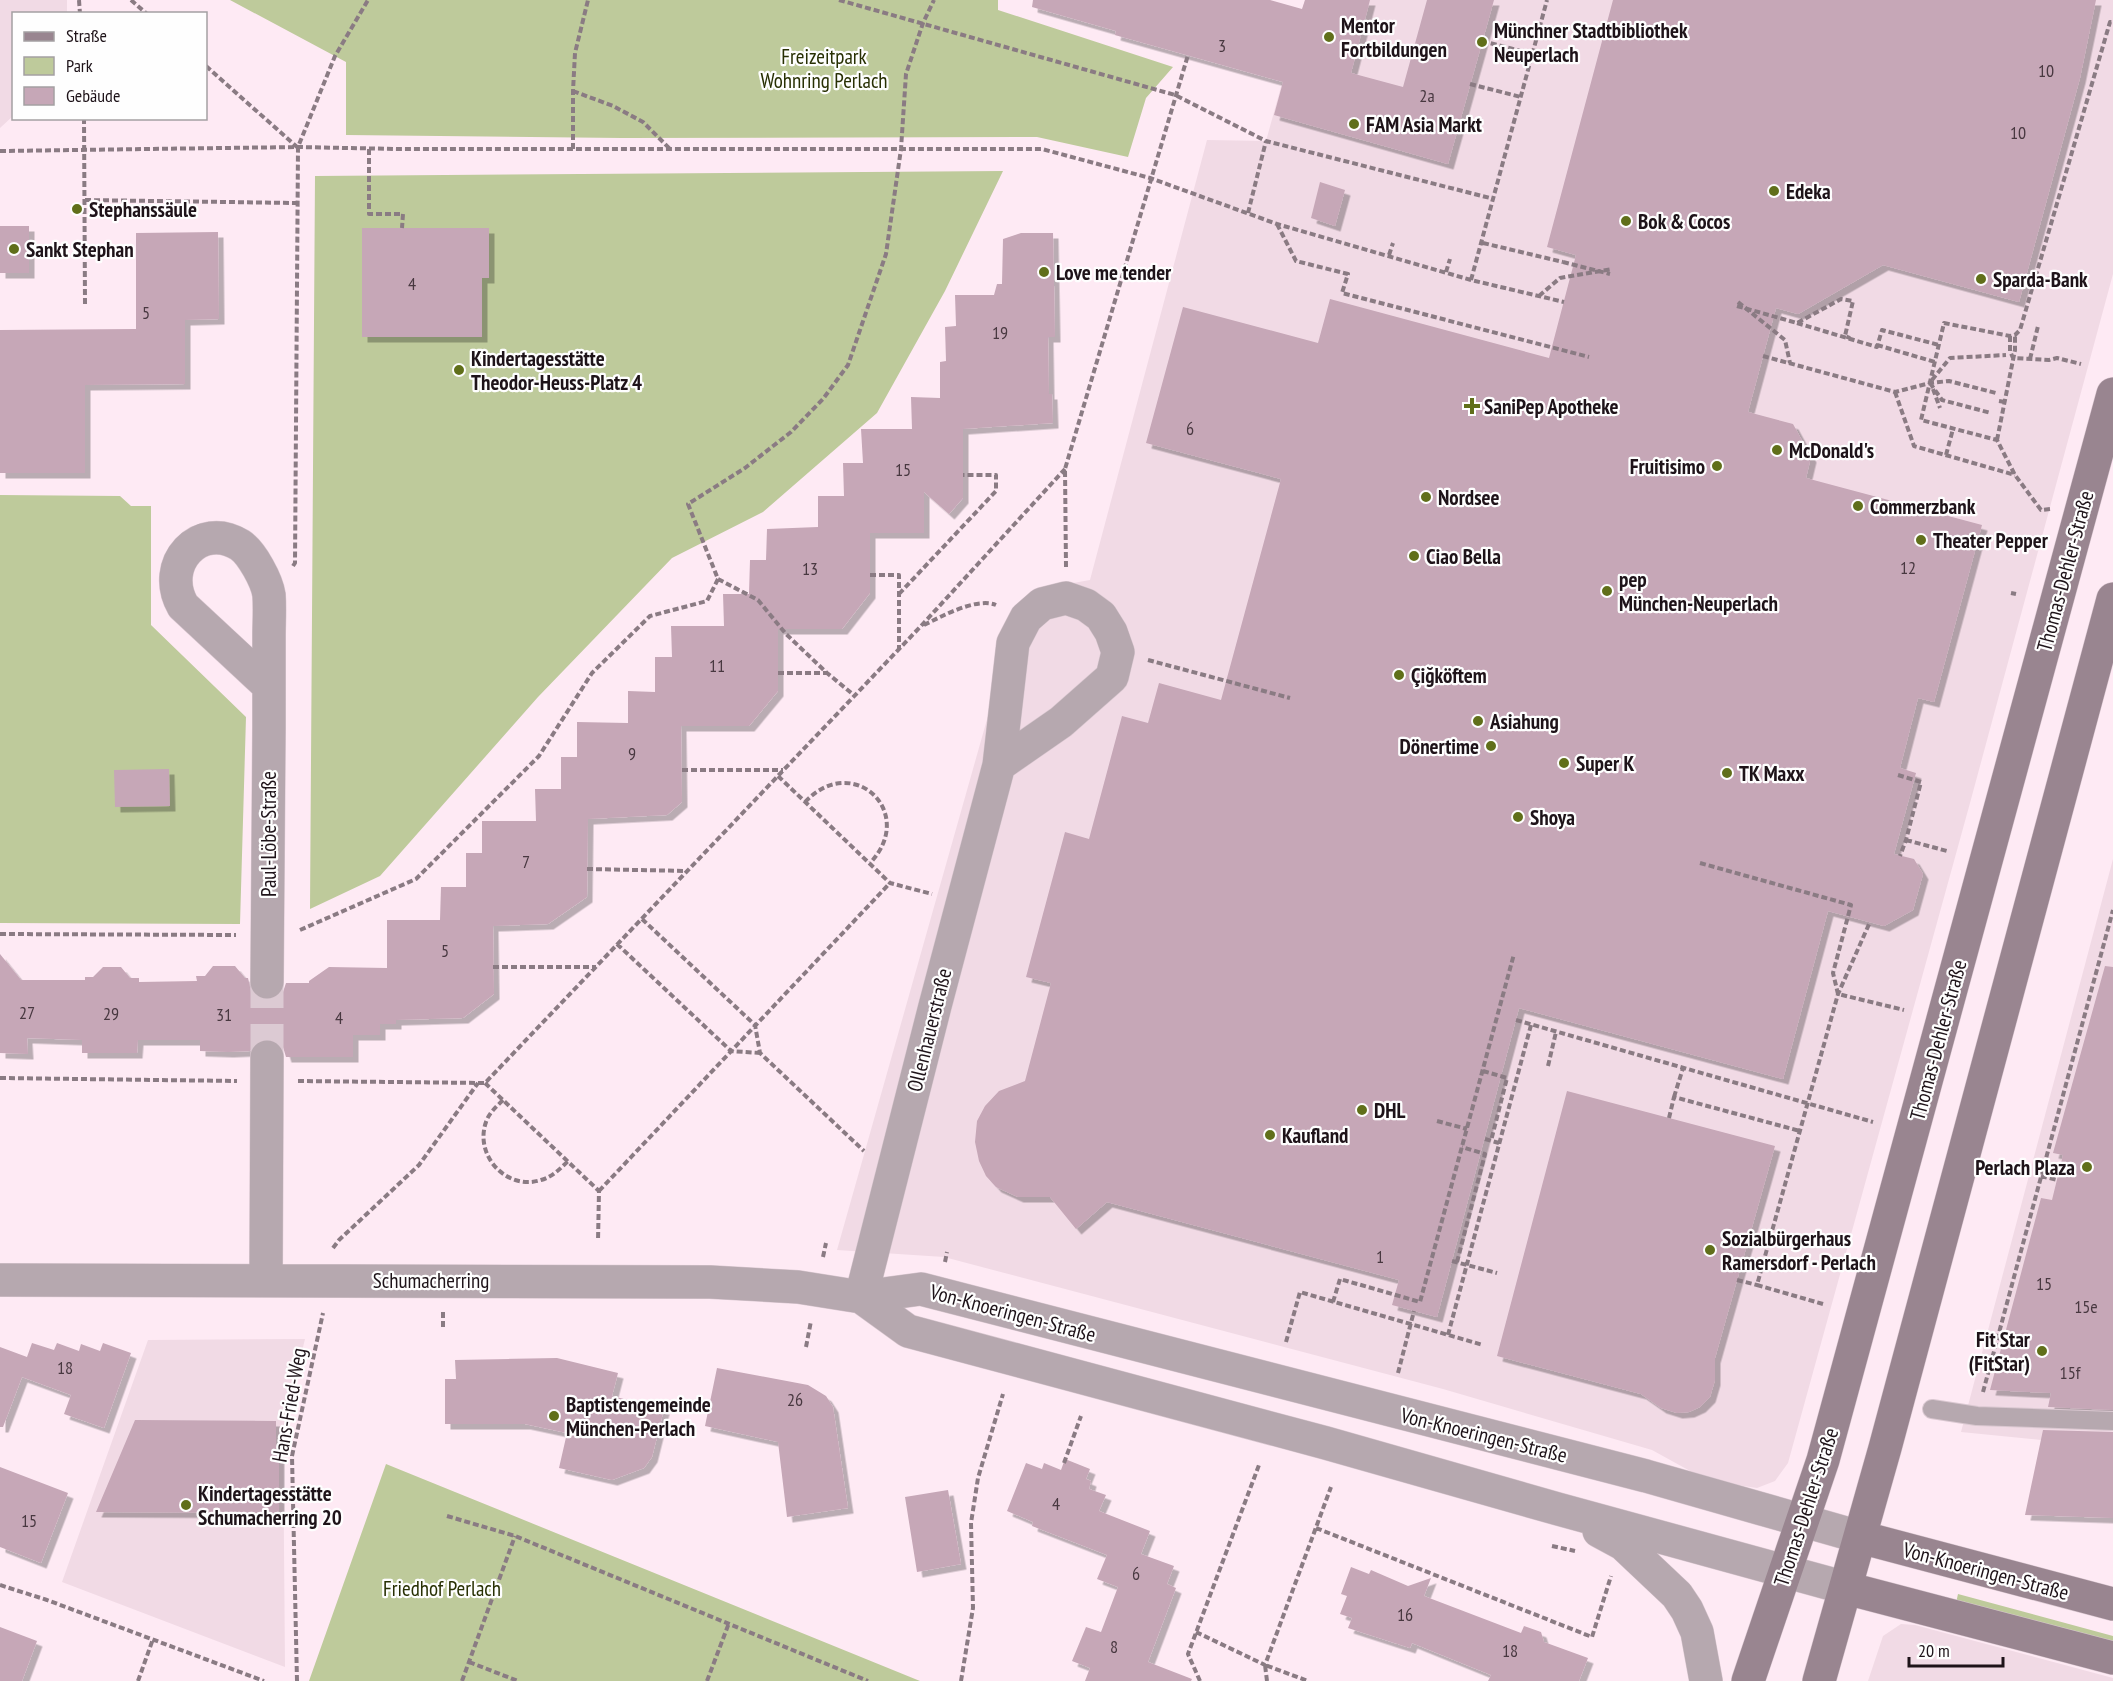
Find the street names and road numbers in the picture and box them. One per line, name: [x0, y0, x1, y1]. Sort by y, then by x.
street label: Thomas-Dehler-Straße: [2031, 488, 2099, 654]
street label: Paul-Löbe-Straße: [255, 771, 282, 897]
street label: Thomas-Dehler-Straße: [1904, 957, 1972, 1123]
street label: Ollenhauerstraße: [901, 965, 957, 1095]
street label: Schumacherring: [373, 1267, 489, 1294]
street label: Von-Knoeringen-Straße: [926, 1278, 1099, 1348]
street label: Hans-Fried-Weg: [266, 1346, 312, 1464]
street label: Von-Knoeringen-Straße: [1397, 1401, 1570, 1469]
street label: Thomas-Dehler-Straße: [1768, 1424, 1844, 1590]
street label: Von-Knoeringen-Straße: [1899, 1536, 2072, 1606]

